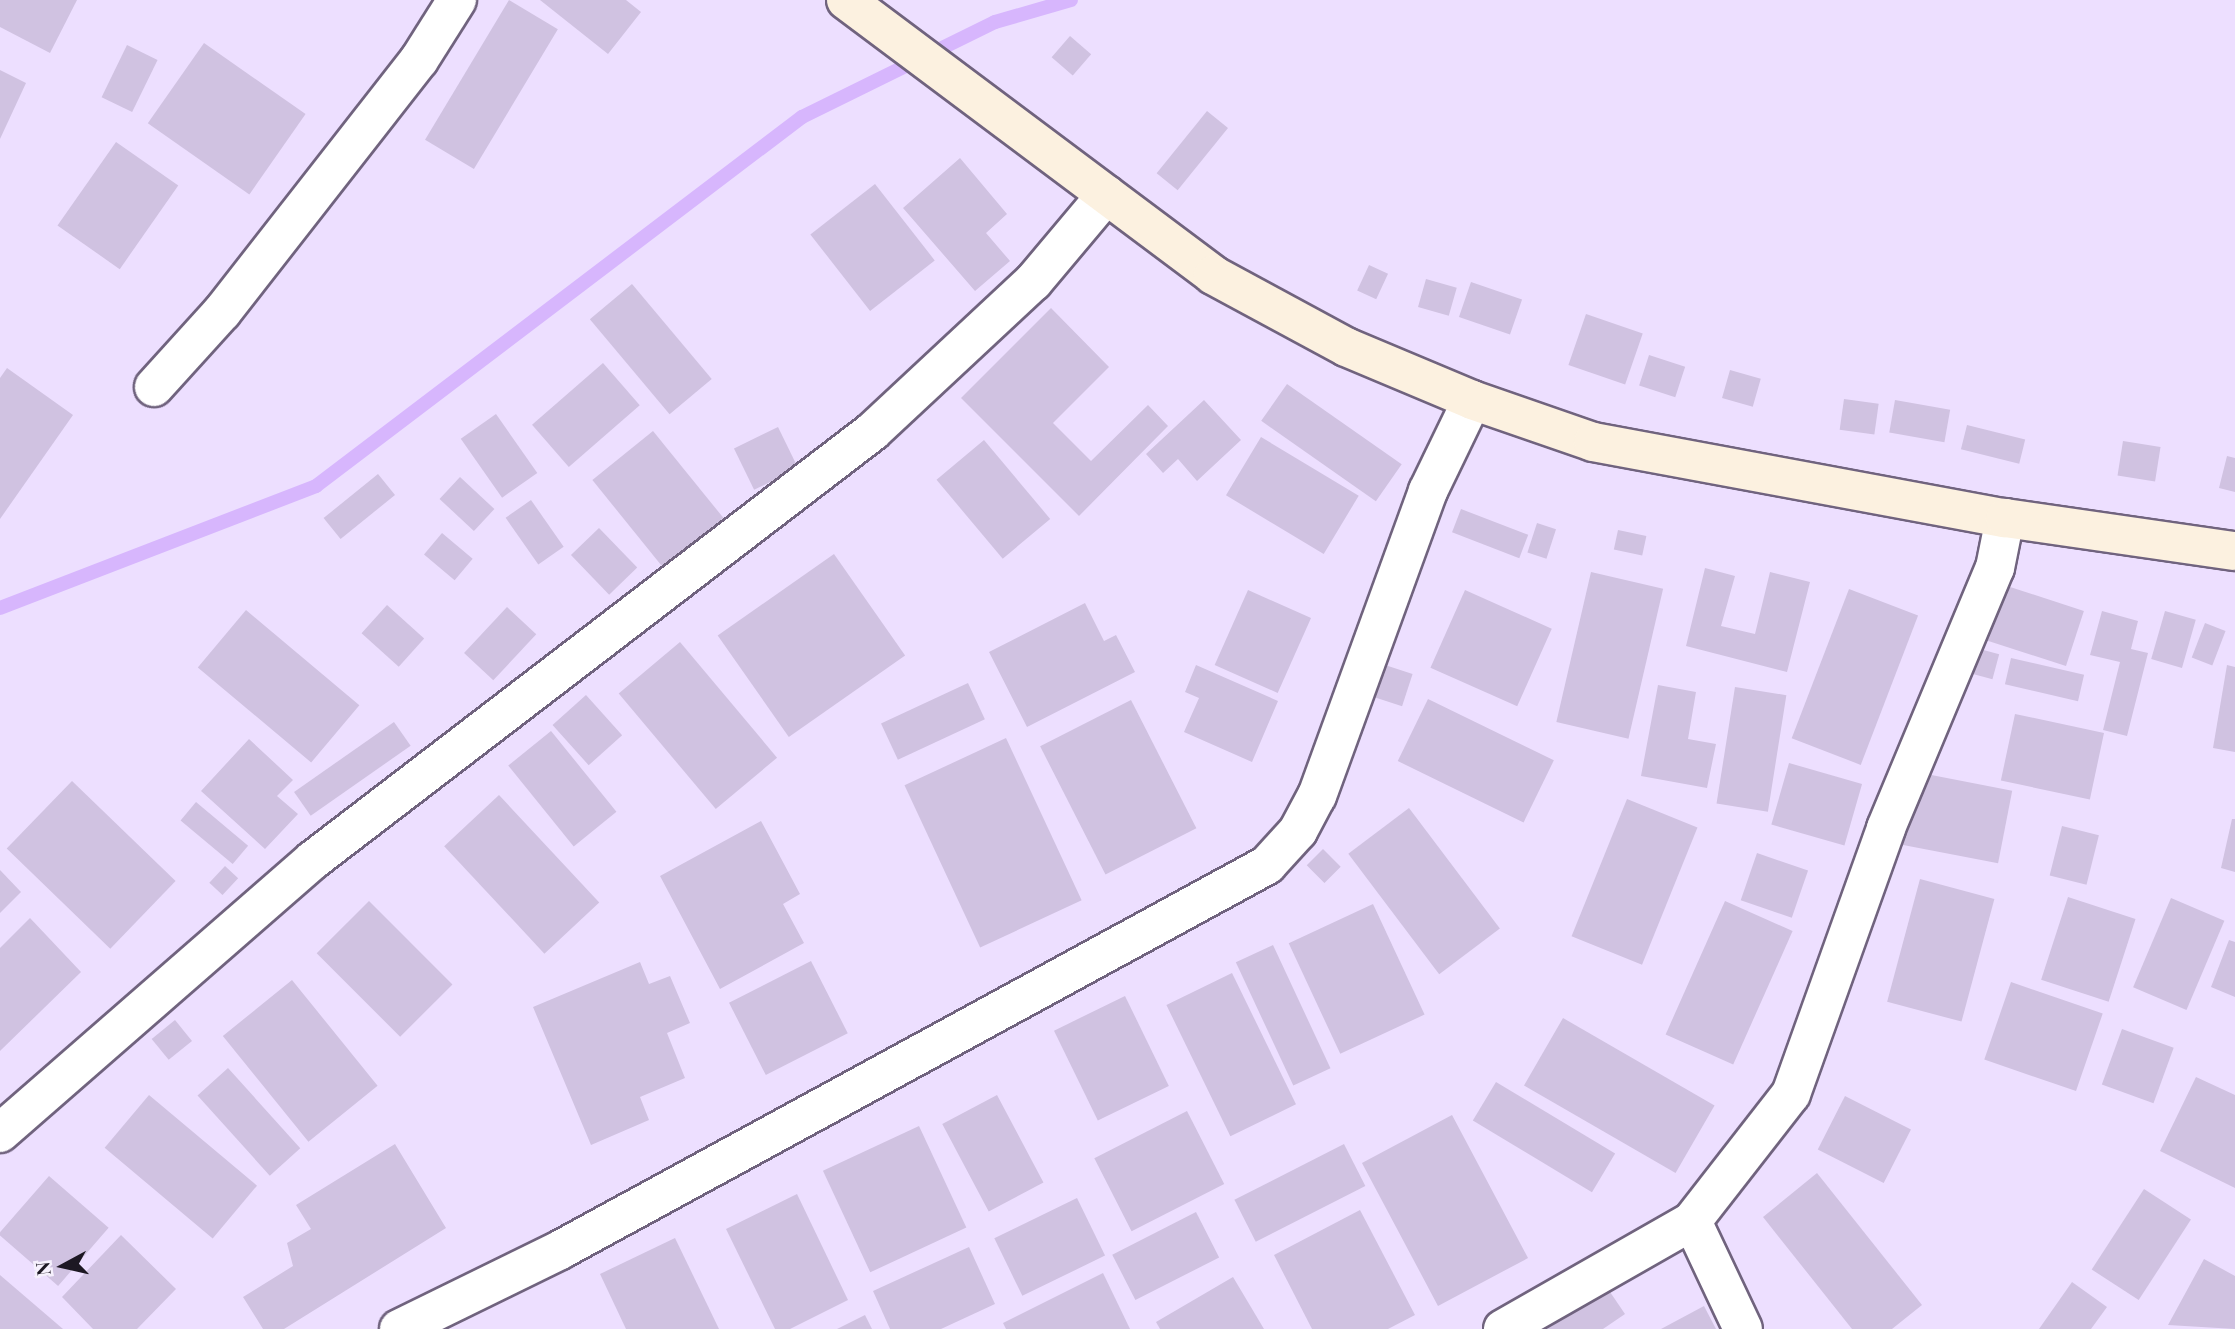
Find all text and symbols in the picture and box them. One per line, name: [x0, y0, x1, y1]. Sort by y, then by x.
north arrow: [28, 1231, 98, 1301]
text: N: [28, 1260, 56, 1278]

